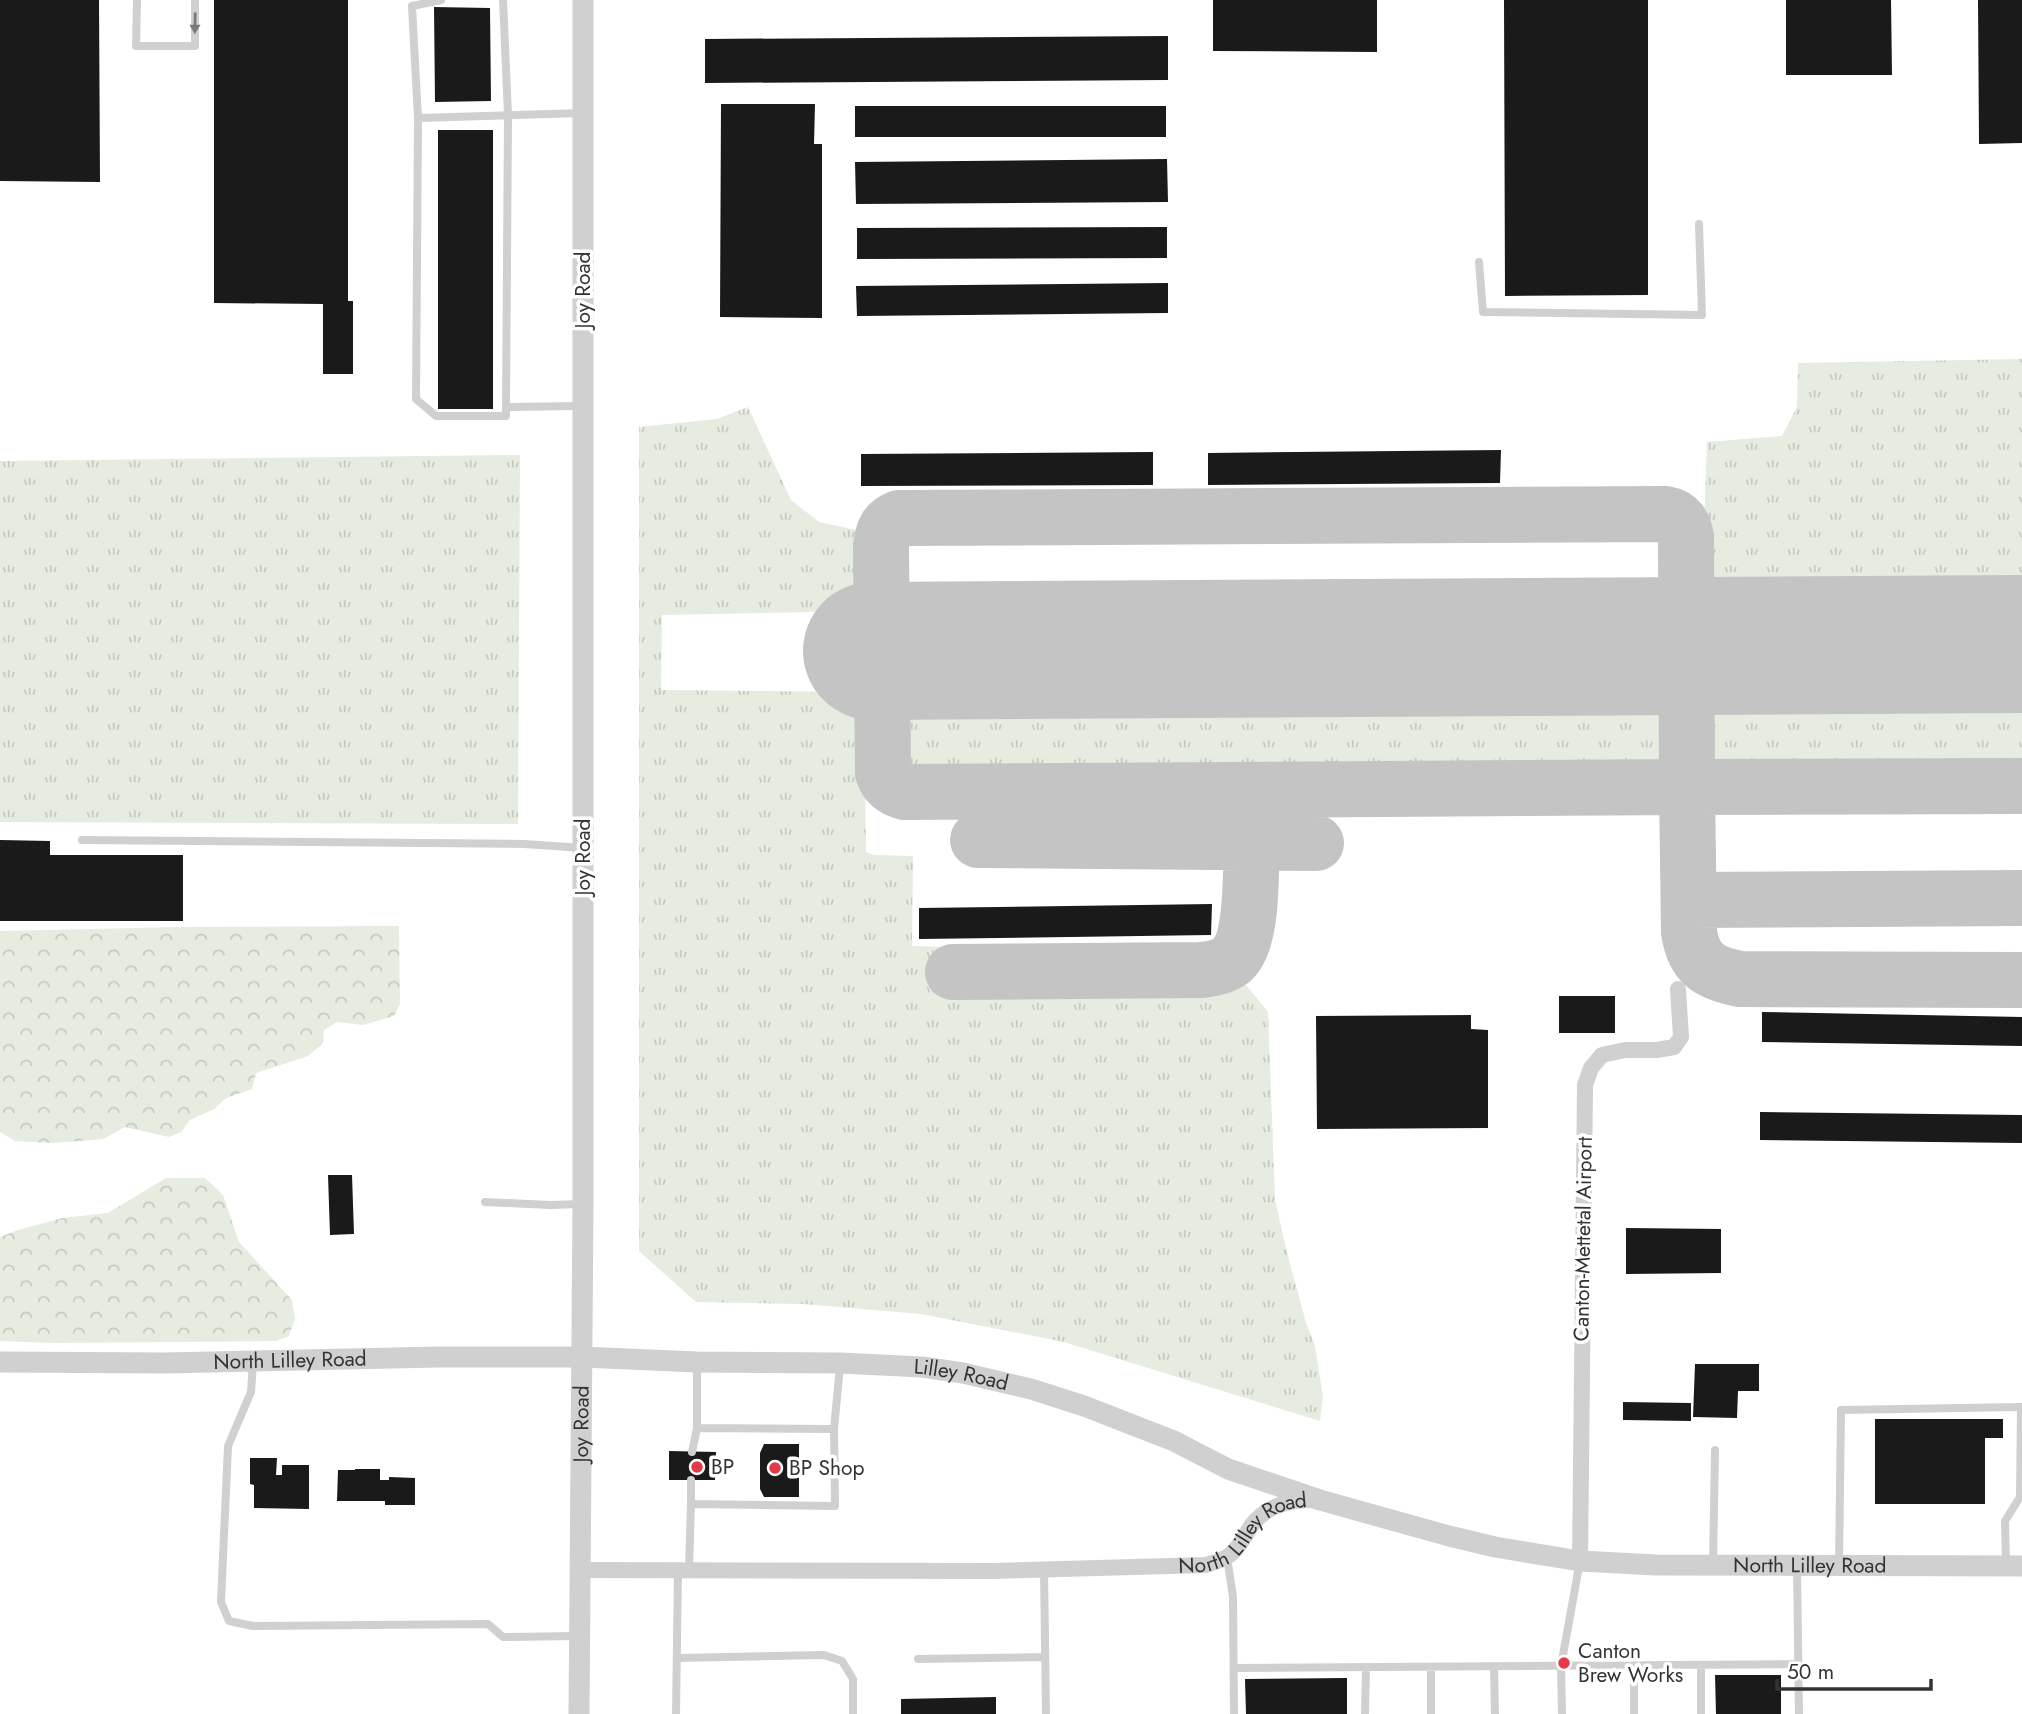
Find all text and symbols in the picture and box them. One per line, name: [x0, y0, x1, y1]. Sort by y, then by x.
one-way arrow: [189, 12, 201, 34]
street label: Joy Road: [568, 251, 598, 332]
street label: Joy Road: [568, 818, 598, 899]
street label: Canton-Mettetal Airport: [1566, 1136, 1600, 1342]
street label: North Lilley Road: [213, 1344, 367, 1377]
street label: Lilley Road: [913, 1352, 1011, 1398]
street label: Joy Road: [566, 1385, 597, 1466]
place label: BP: [711, 1452, 734, 1482]
place label: BP Shop: [789, 1453, 865, 1483]
marker: BP: [689, 1459, 705, 1475]
marker: BP Shop: [767, 1460, 783, 1476]
street label: North Lilley Road: [1178, 1485, 1308, 1581]
street label: North Lilley Road: [1733, 1550, 1887, 1581]
place label: Canton Brew Works: [1578, 1636, 1683, 1690]
scale bar: [1777, 1648, 1931, 1692]
marker: Canton Brew Works: [1556, 1655, 1572, 1671]
text: 50 m: [1787, 1657, 1834, 1687]

